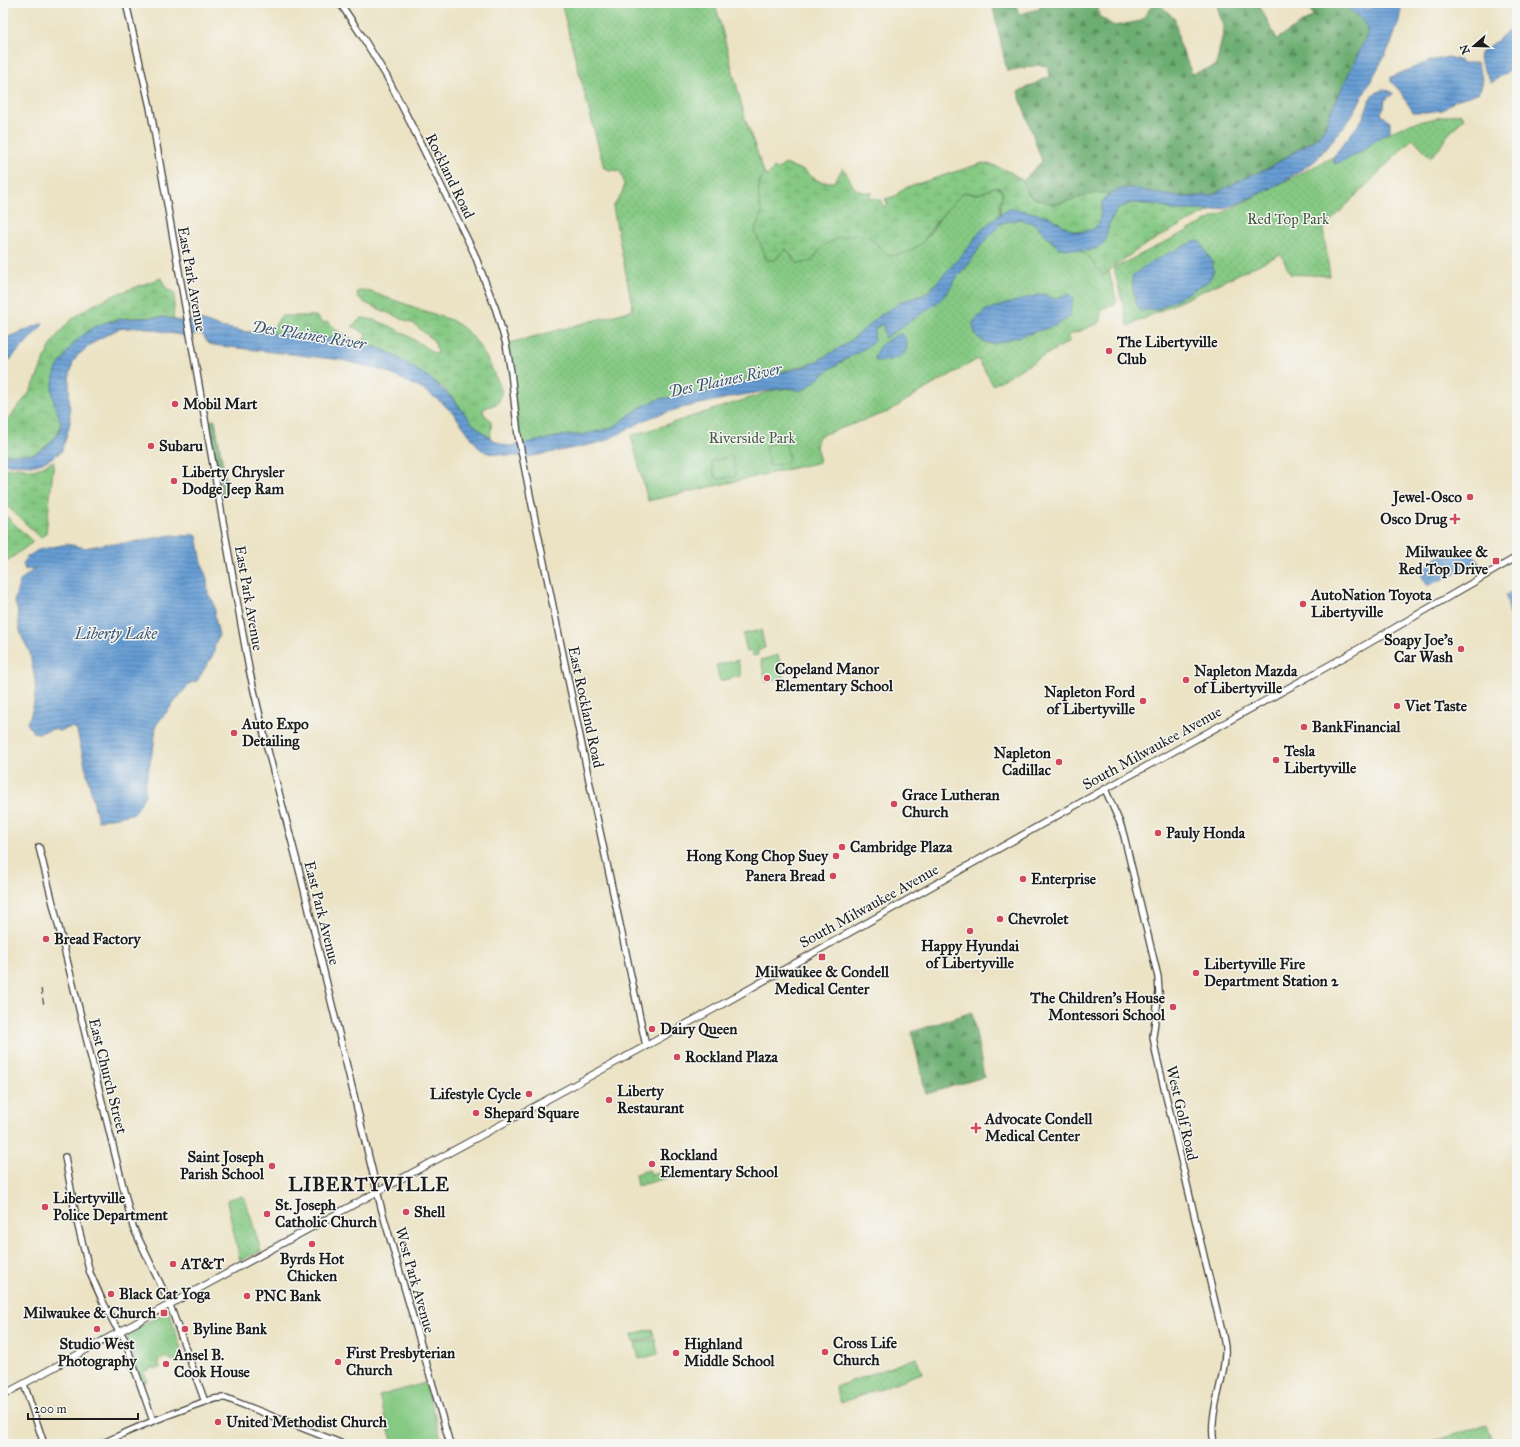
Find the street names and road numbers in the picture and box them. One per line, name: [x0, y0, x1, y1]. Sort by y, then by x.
street label: Rockland Road: [422, 130, 479, 222]
street label: East Park Avenue: [174, 225, 210, 333]
street label: East Park Avenue: [231, 544, 267, 652]
street label: East Rockland Road: [564, 645, 608, 770]
street label: South Milwaukee Avenue: [1079, 702, 1225, 794]
street label: East Park Avenue: [300, 859, 344, 967]
street label: South Milwaukee Avenue: [796, 860, 942, 952]
street label: East Church Street: [85, 1016, 131, 1136]
street label: West Golf Road: [1162, 1064, 1202, 1163]
street label: West Park Avenue: [391, 1225, 439, 1335]

